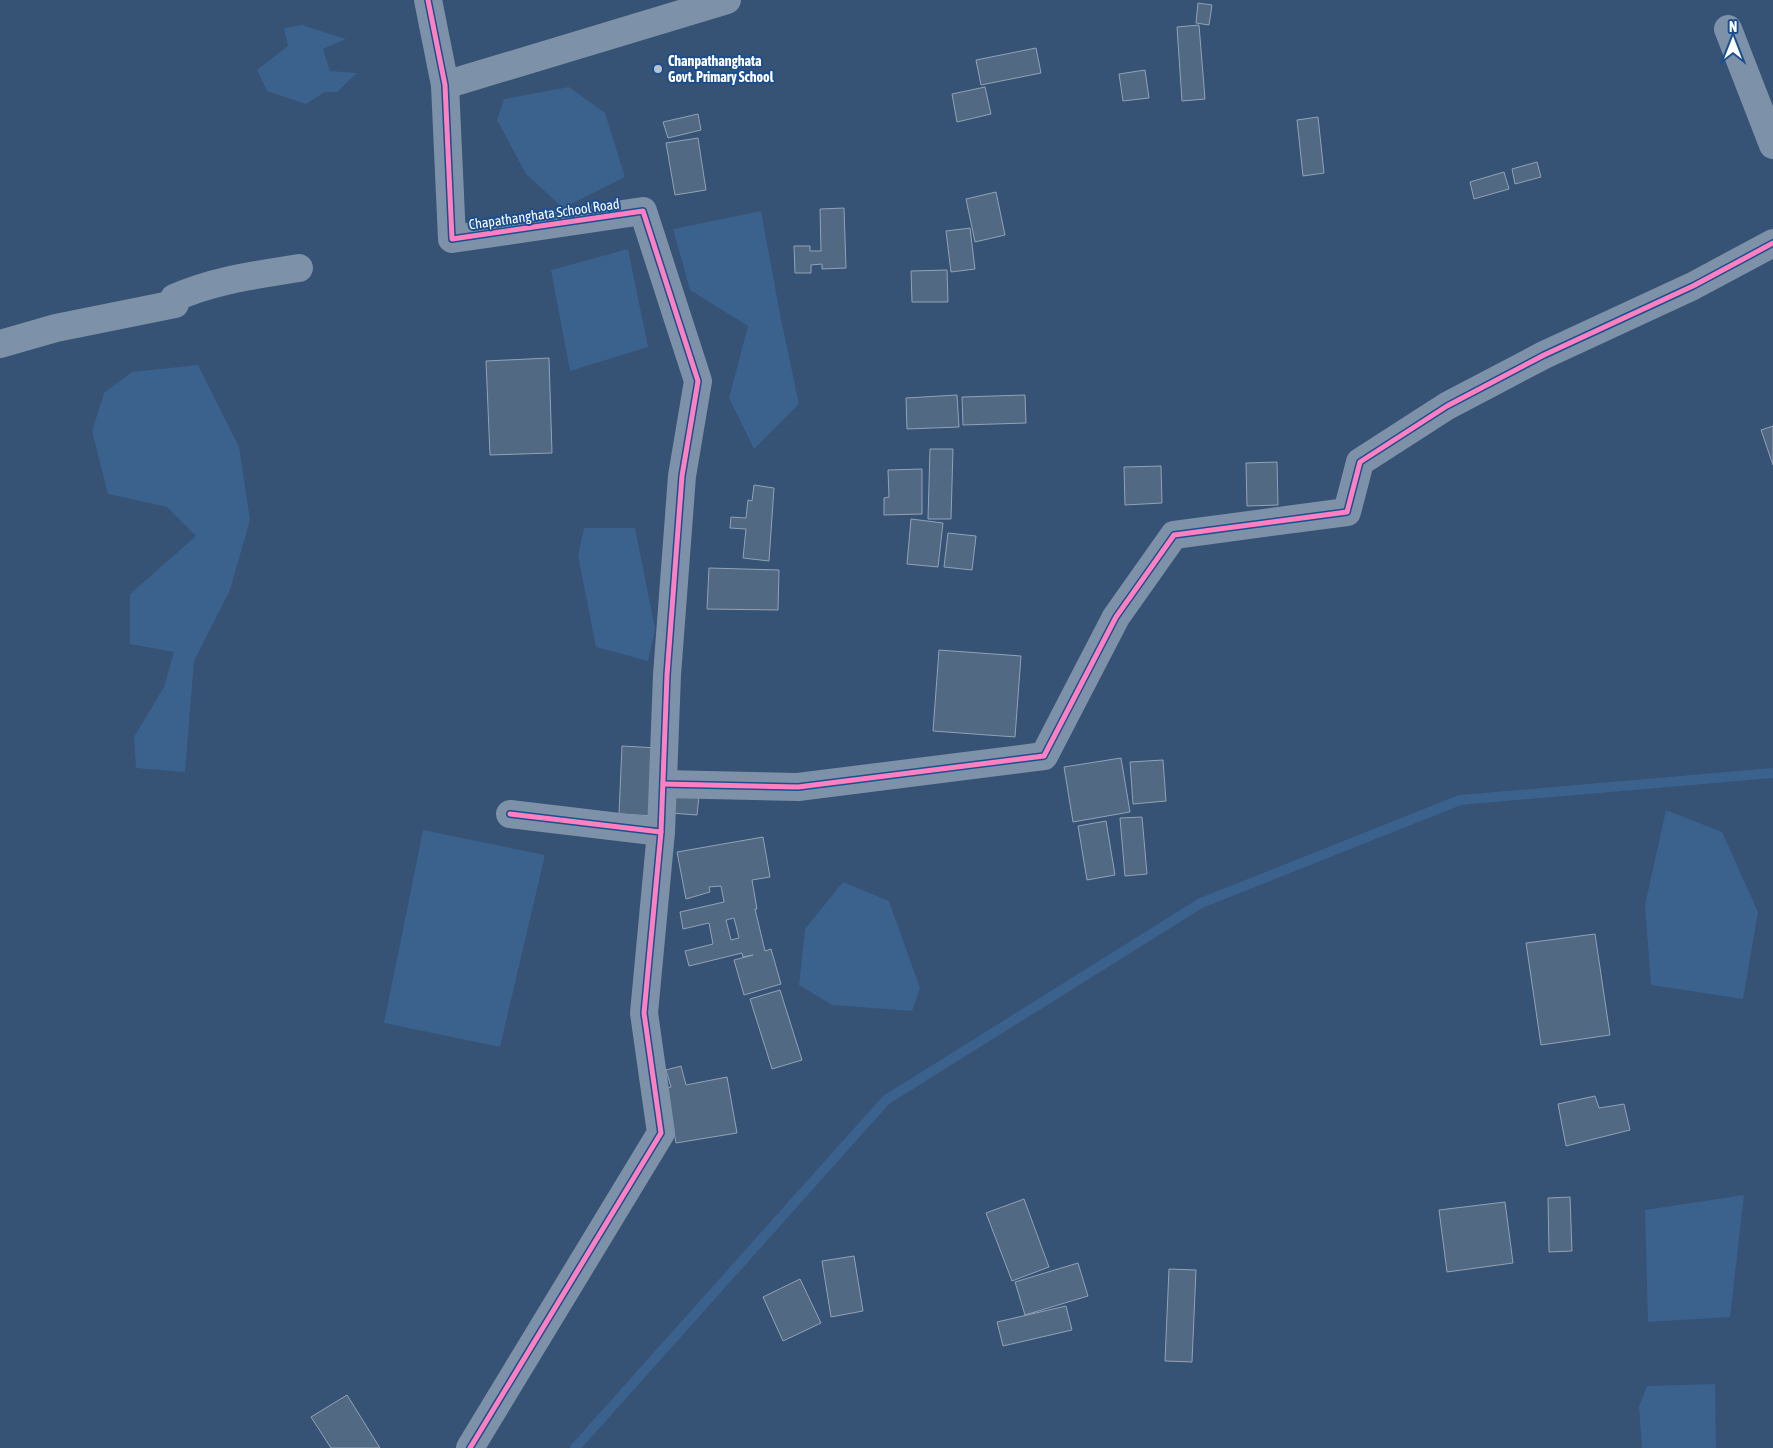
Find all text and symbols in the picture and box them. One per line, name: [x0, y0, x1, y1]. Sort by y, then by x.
north arrow: [1708, 15, 1758, 65]
text: N: [1729, 19, 1737, 35]
place label: Chanpathanghata Govt. Primary School: [668, 53, 774, 85]
marker: Chanpathanghata Govt. Primary School: [652, 63, 664, 75]
street label: Chapathanghata School Road: [468, 195, 620, 233]

